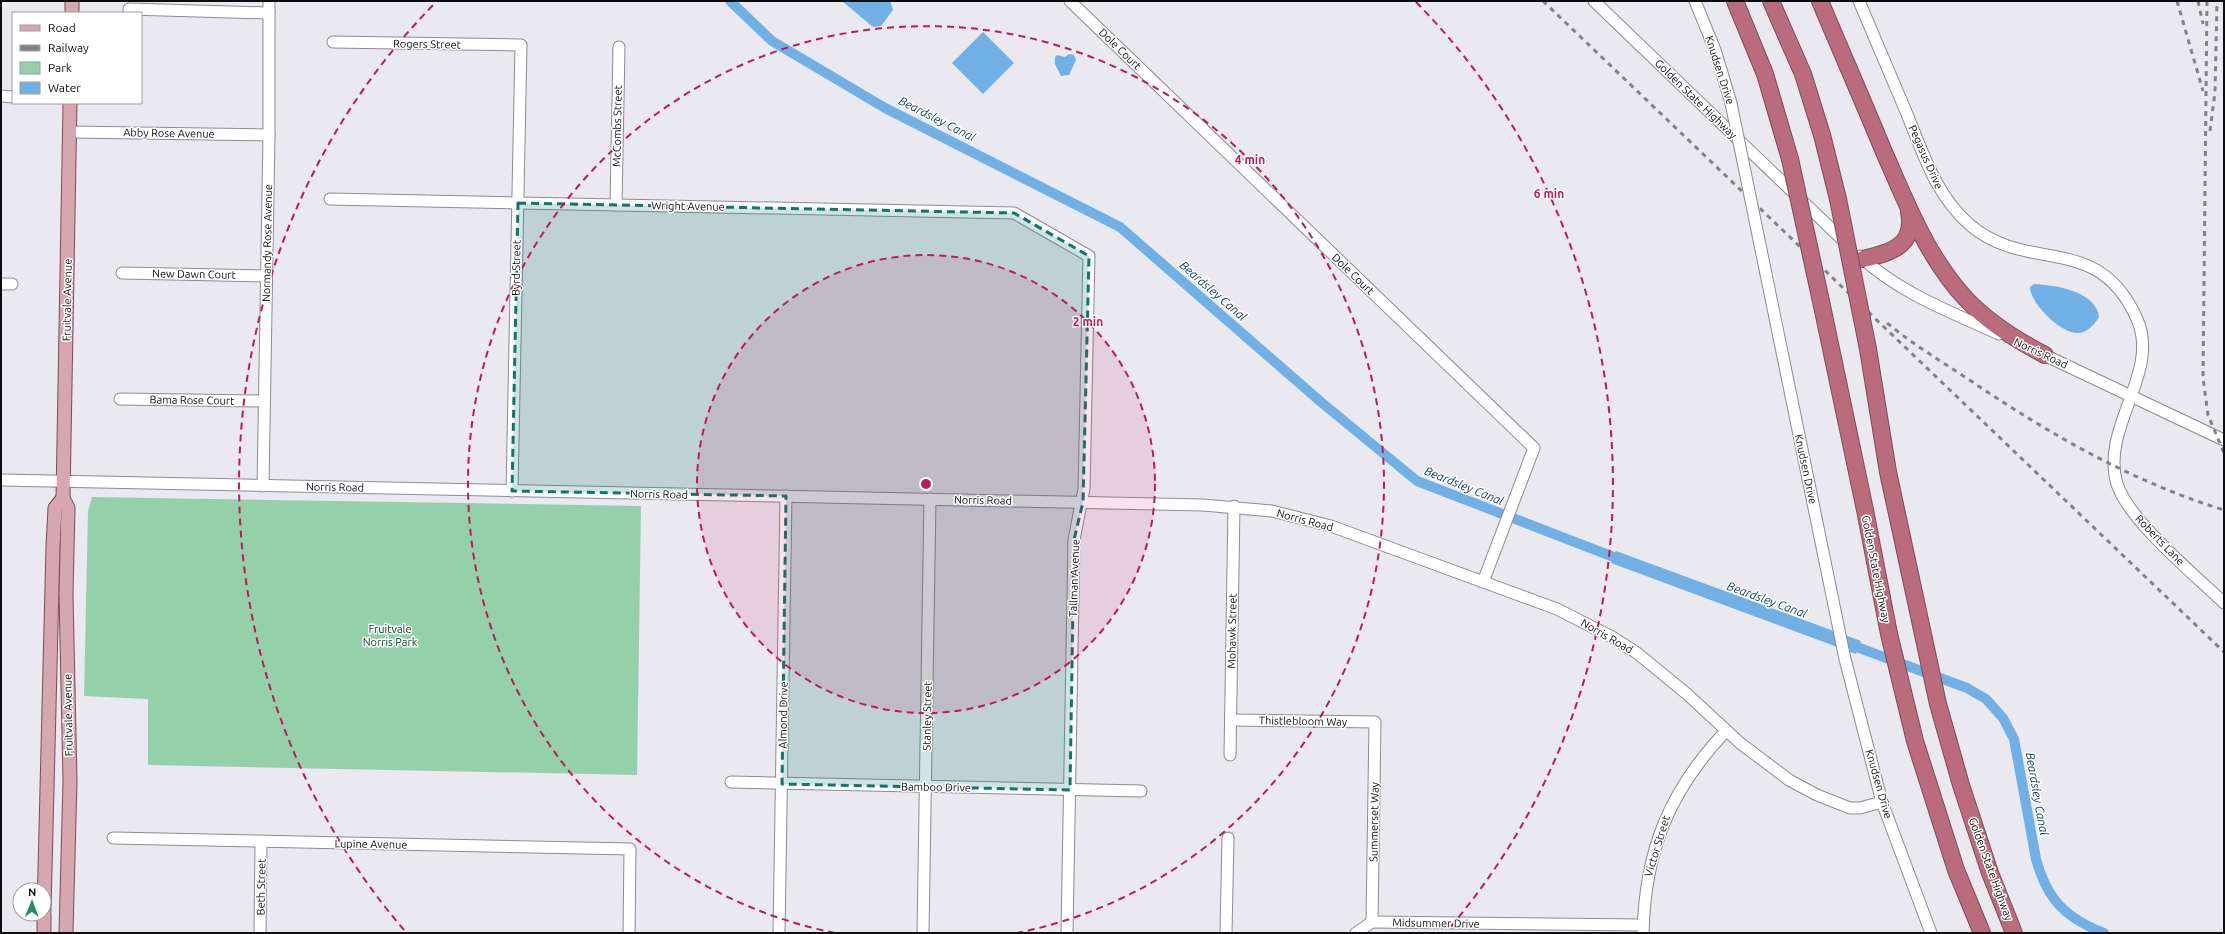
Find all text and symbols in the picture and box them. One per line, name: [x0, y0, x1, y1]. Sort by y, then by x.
legend: [12, 12, 142, 104]
text: Road: [48, 21, 76, 34]
street label: Dole Court: [1097, 26, 1144, 72]
street label: Knudsen Drive: [1703, 34, 1737, 106]
street label: Rogers Street: [393, 37, 462, 51]
text: Railway: [48, 41, 89, 54]
street label: Golden State Highway: [1653, 57, 1740, 142]
text: Park: [48, 61, 72, 74]
text: Water: [48, 81, 81, 94]
street label: McCombs Street: [610, 84, 624, 167]
water label: Beardsley Canal: [897, 94, 978, 144]
street label: Pegasus Drive: [1907, 123, 1945, 191]
street label: Abby Rose Avenue: [123, 126, 215, 140]
text: 4 min: [1235, 153, 1265, 166]
street label: Normandy Rose Avenue: [260, 184, 274, 302]
text: 6 min: [1534, 187, 1564, 200]
street label: Wright Avenue: [651, 199, 725, 213]
street label: Byrd Street: [510, 239, 523, 296]
street label: Dole Court: [1330, 251, 1377, 297]
water label: Beardsley Canal: [1177, 258, 1250, 324]
street label: Fruitvale Avenue: [60, 259, 74, 341]
street label: New Dawn Court: [152, 267, 237, 281]
text: 2 min: [1073, 315, 1103, 328]
street label: Norris Road: [2012, 335, 2070, 371]
street label: Bama Rose Court: [149, 393, 235, 407]
street label: Knudsen Drive: [1793, 433, 1819, 505]
water label: Beardsley Canal: [1423, 464, 1506, 508]
centre of rings: [919, 477, 933, 491]
street label: Norris Road: [306, 480, 364, 494]
street label: Norris Road: [630, 487, 688, 501]
street label: Norris Road: [954, 493, 1012, 507]
street label: Norris Road: [1275, 507, 1335, 533]
street label: Roberts Lane: [2133, 512, 2187, 568]
street label: Golden State Highway: [1860, 514, 1892, 624]
street label: Tallman Avenue: [1067, 539, 1081, 617]
water label: Beardsley Canal: [1725, 579, 1809, 620]
street label: Mohawk Street: [1225, 593, 1239, 669]
street label: Norris Road: [1579, 616, 1635, 656]
park label: Fruitvale Norris Park: [363, 623, 418, 648]
street label: Fruitvale Avenue: [61, 674, 75, 756]
street label: Stanley Street: [920, 680, 934, 751]
street label: Almond Drive: [776, 681, 790, 749]
street label: Thistlebloom Way: [1259, 714, 1348, 728]
street label: Knudsen Drive: [1863, 748, 1895, 820]
water label: Beardsley Canal: [2024, 751, 2051, 837]
street label: Bamboo Drive: [901, 780, 971, 794]
street label: Summerset Way: [1367, 781, 1381, 862]
street label: Victor Street: [1642, 813, 1672, 878]
street label: Golden State Highway: [1967, 816, 2016, 923]
street label: Lupine Avenue: [334, 837, 408, 851]
street label: Beth Street: [255, 858, 268, 916]
north arrow: [12, 882, 52, 922]
text: N: [28, 886, 36, 898]
street label: Midsummer Drive: [1392, 916, 1480, 930]

